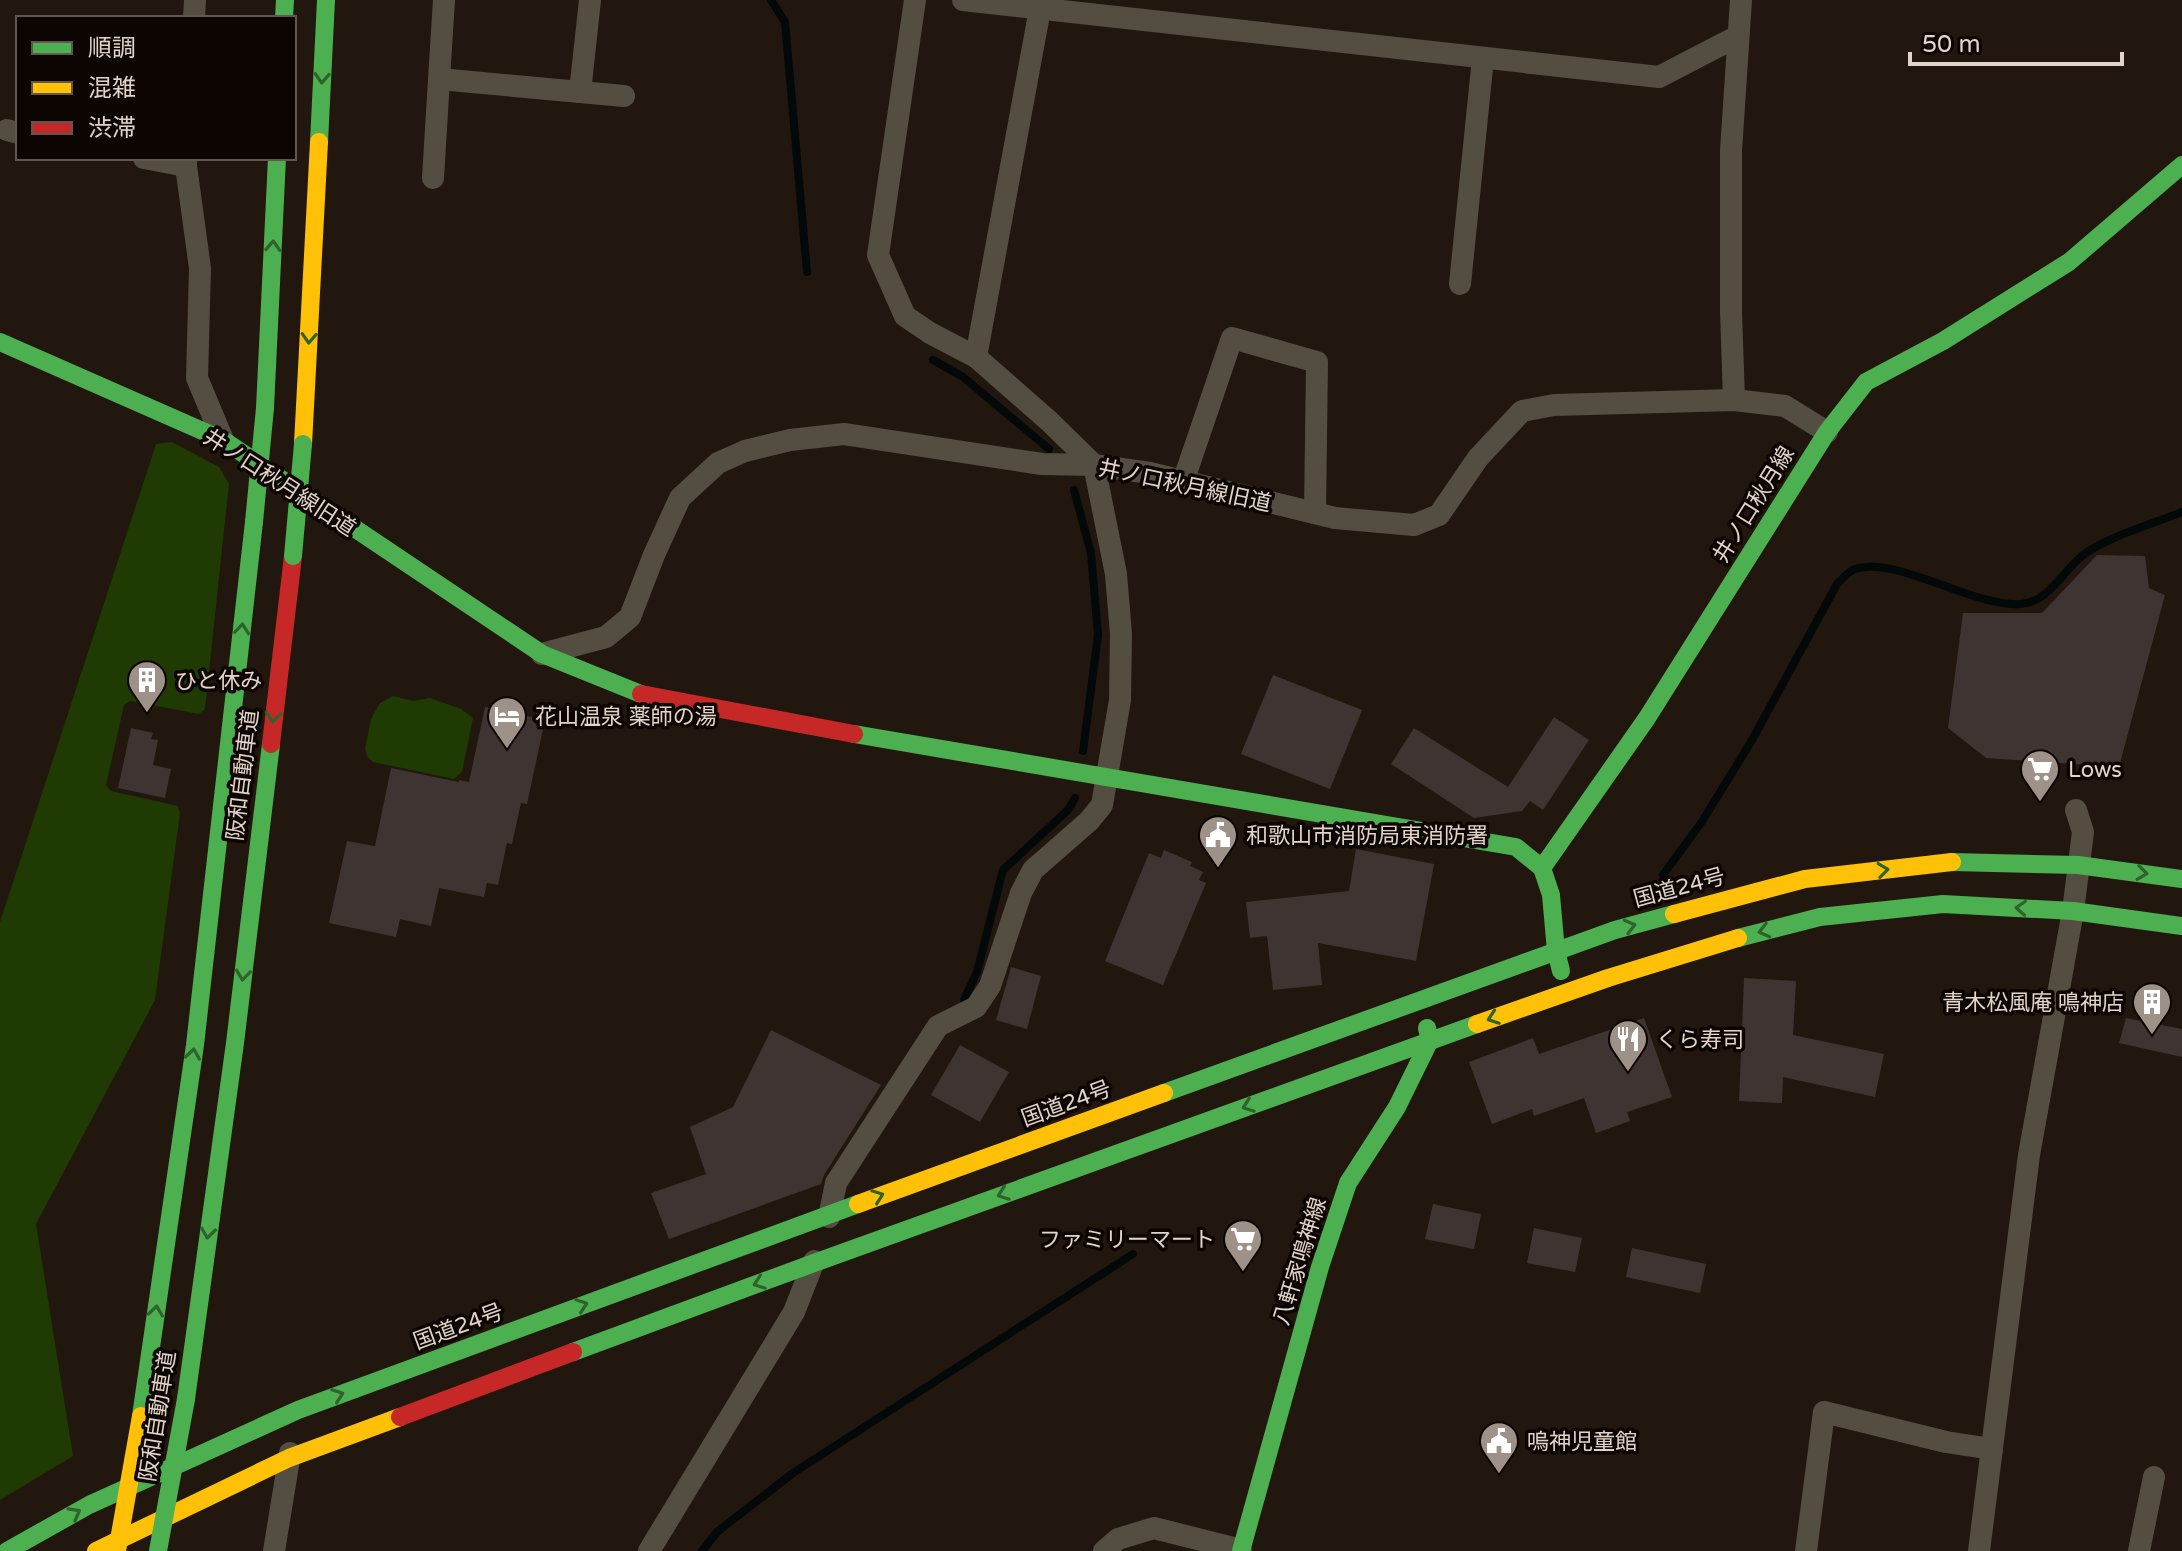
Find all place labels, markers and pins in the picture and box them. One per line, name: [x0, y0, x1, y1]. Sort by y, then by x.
building icon: ひと休み: [126, 659, 168, 714]
place label: ひと休み: [175, 668, 262, 694]
hotel icon: 花山温泉 薬師の湯: [486, 695, 528, 750]
place label: 花山温泉 薬師の湯: [535, 704, 717, 730]
supermarket icon: Lows: [2019, 748, 2061, 803]
place label: Lows: [2068, 757, 2122, 783]
public building icon: 和歌山市消防局東消防署: [1197, 814, 1239, 869]
place label: 和歌山市消防局東消防署: [1246, 823, 1488, 849]
building icon: 青木松風庵 鳴神店: [2131, 981, 2173, 1036]
place label: 青木松風庵 鳴神店: [1942, 990, 2124, 1016]
restaurant icon: くら寿司: [1607, 1018, 1649, 1073]
place label: くら寿司: [1656, 1027, 1744, 1053]
supermarket icon: ファミリーマート: [1222, 1218, 1264, 1273]
place label: ファミリーマート: [1039, 1227, 1215, 1253]
public building icon: 嗚神児童館: [1478, 1420, 1520, 1475]
place label: 嗚神児童館: [1527, 1429, 1637, 1455]

